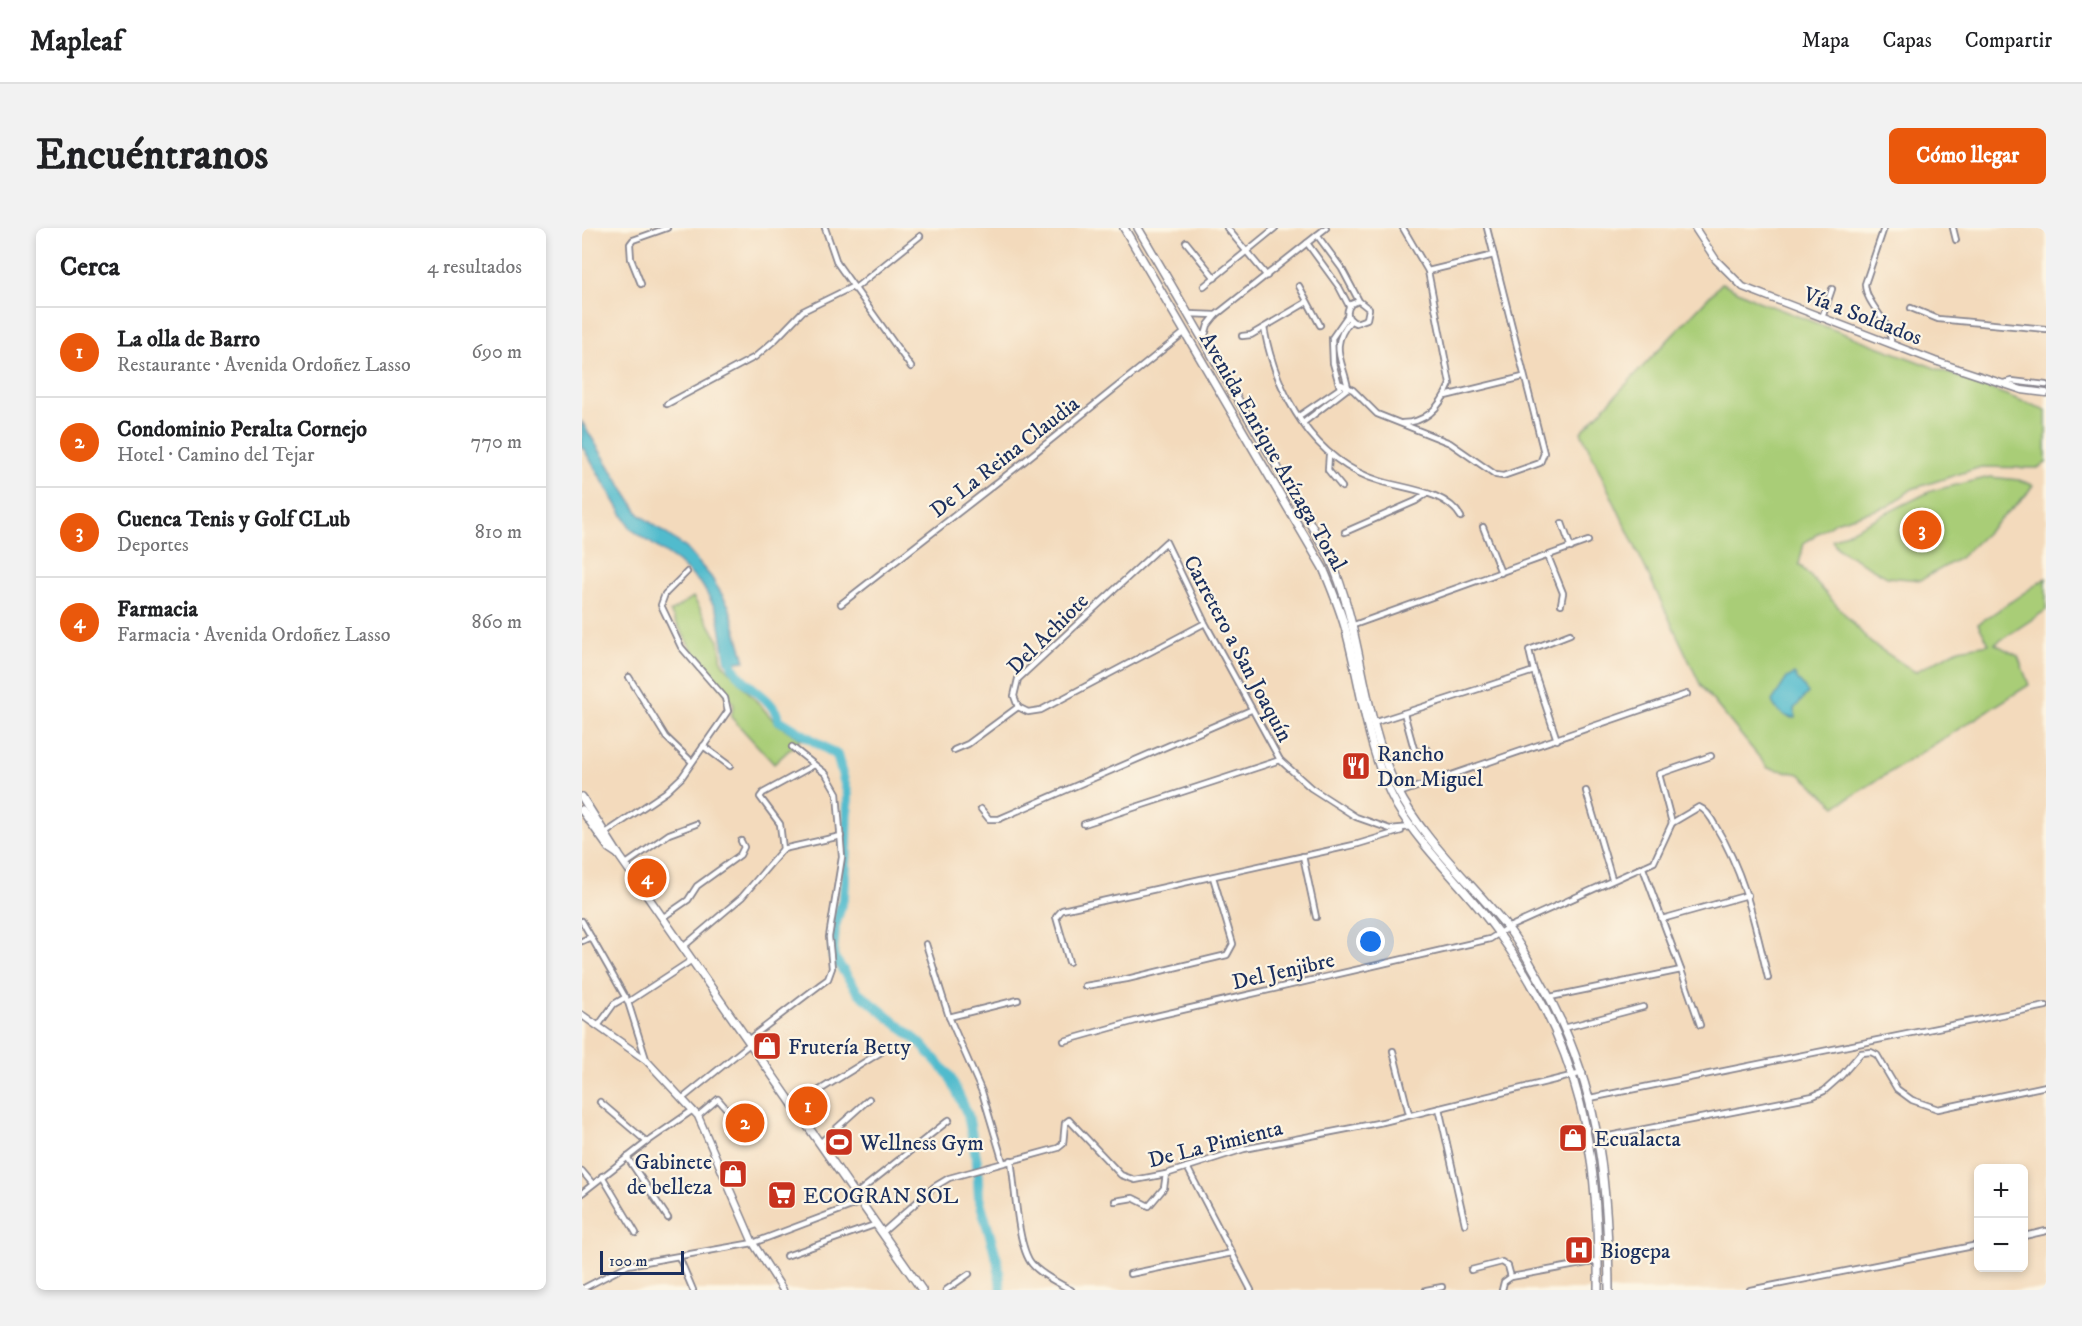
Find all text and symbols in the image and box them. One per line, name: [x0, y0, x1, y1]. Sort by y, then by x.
text: Mapleaf: [30, 24, 122, 59]
text: Mapa: [1802, 28, 1849, 54]
text: Capas: [1882, 28, 1932, 54]
text: Compartir: [1965, 28, 2052, 54]
button: Cómo llegar: [1889, 128, 2046, 184]
text: Encuéntranos: [36, 130, 268, 182]
text: Cerca: [60, 251, 120, 284]
text: 4 resultados: [427, 255, 522, 280]
street label: Vía a Soldados: [1798, 281, 1926, 351]
text: La olla de Barro: [117, 326, 260, 353]
street label: Avenida Enrique Arízaga Toral: [1193, 327, 1352, 576]
text: 1: [76, 340, 83, 365]
text: 690 m: [472, 340, 522, 365]
text: Restaurante · Avenida Ordoñez Lasso: [117, 353, 411, 378]
street label: De La Reina Claudia: [925, 390, 1086, 524]
text: Condominio Peralta Cornejo: [117, 416, 367, 443]
text: 2: [75, 430, 84, 455]
text: 770 m: [471, 430, 522, 455]
text: Hotel · Camino del Tejar: [117, 443, 314, 468]
text: Cuenca Tenis y Golf CLub: [117, 506, 350, 533]
pin: 3: [1902, 508, 1942, 552]
text: 3: [76, 520, 83, 545]
text: 810 m: [475, 520, 522, 545]
text: Deportes: [117, 533, 189, 558]
street label: Carretero a San Joaquín: [1177, 551, 1299, 747]
street label: Del Achiote: [1002, 588, 1095, 681]
text: Farmacia: [117, 596, 198, 623]
text: 4: [74, 610, 85, 635]
text: 860 m: [472, 610, 522, 635]
text: Farmacia · Avenida Ordoñez Lasso: [117, 623, 390, 648]
place label: Rancho Don Miguel: [1377, 741, 1484, 793]
restaurant icon: Rancho Don Miguel: [1340, 750, 1372, 782]
pin: 4: [628, 856, 666, 900]
your location: [1356, 927, 1385, 956]
street label: Del Jenjibre: [1230, 947, 1337, 996]
shop icon: Frutería Betty: [751, 1030, 783, 1062]
place label: Frutería Betty: [788, 1034, 911, 1061]
pin: 1: [788, 1084, 828, 1128]
pin: 2: [726, 1100, 764, 1146]
street label: De La Pimienta: [1145, 1115, 1286, 1174]
shop icon: Ecualacta: [1557, 1122, 1589, 1154]
sports icon: Wellness Gym: [823, 1126, 855, 1158]
place label: Ecualacta: [1594, 1126, 1681, 1153]
place label: Wellness Gym: [859, 1130, 984, 1157]
place label: Gabinete de belleza: [627, 1149, 713, 1201]
shop icon: Gabinete de belleza: [717, 1158, 749, 1190]
map controls: [1974, 1164, 2028, 1272]
button: +: [1974, 1164, 2028, 1218]
supermarket icon: ECOGRAN SOL: [766, 1179, 798, 1211]
place label: ECOGRAN SOL: [803, 1183, 958, 1210]
button: −: [1974, 1218, 2028, 1272]
hospital icon: Biogepa: [1563, 1234, 1595, 1266]
place label: Biogepa: [1600, 1238, 1671, 1265]
scale bar: [600, 1248, 684, 1276]
text: 100 m: [609, 1251, 648, 1271]

